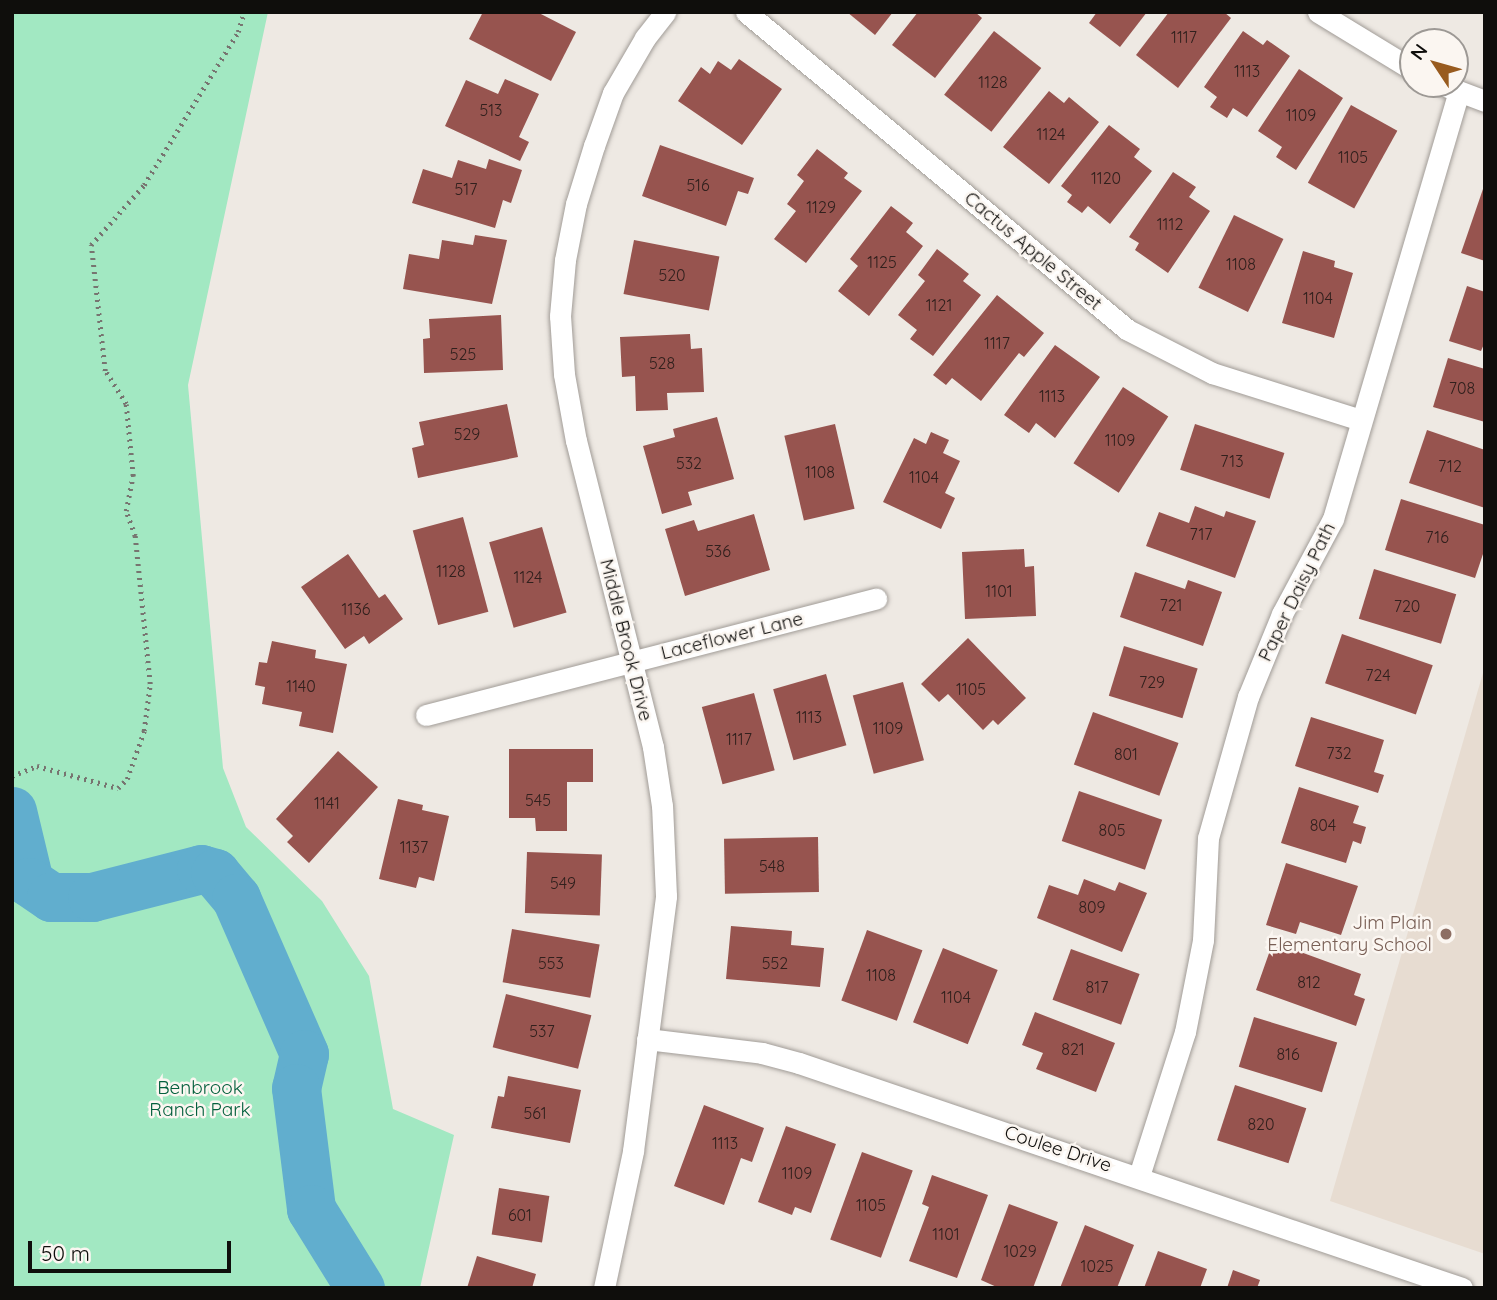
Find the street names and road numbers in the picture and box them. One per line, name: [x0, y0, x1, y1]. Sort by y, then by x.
street label: Cactus Apple Street: [960, 187, 1106, 315]
street label: Paper Daisy Path: [1254, 519, 1340, 665]
street label: Middle Brook Drive: [595, 557, 657, 723]
street label: Laceflower Lane: [659, 607, 805, 665]
street label: Coulee Drive: [1002, 1121, 1114, 1177]

